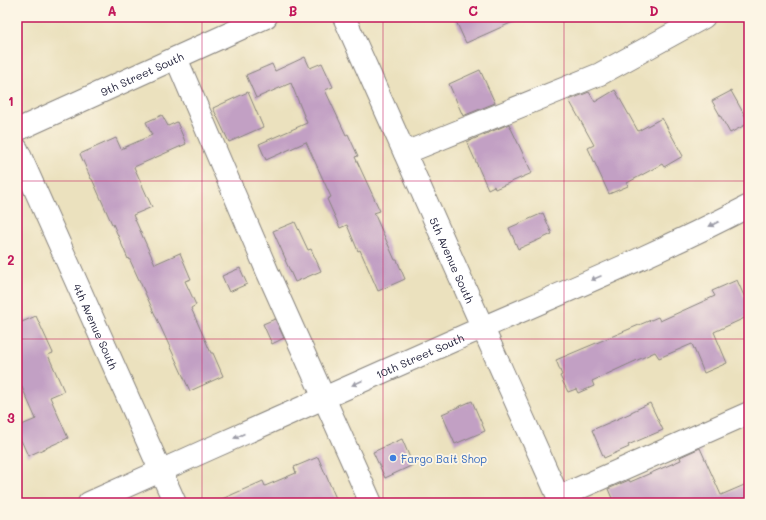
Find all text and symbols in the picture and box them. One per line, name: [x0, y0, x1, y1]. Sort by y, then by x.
text: A: [107, 2, 117, 19]
text: B: [289, 2, 298, 19]
text: C: [468, 2, 478, 19]
text: D: [649, 2, 659, 19]
street label: 9th Street South: [98, 48, 186, 99]
text: 1: [8, 92, 14, 109]
street label: 5th Avenue South: [427, 215, 478, 305]
one-way arrow: [709, 221, 720, 227]
text: 2: [7, 251, 15, 268]
one-way arrow: [590, 276, 602, 282]
street label: 4th Avenue South: [70, 281, 122, 371]
street label: 10th Street South: [373, 329, 466, 381]
one-way arrow: [352, 380, 363, 386]
text: 3: [7, 409, 15, 426]
one-way arrow: [233, 433, 244, 439]
place label: Fargo Bait Shop: [401, 451, 487, 466]
marker: Fargo Bait Shop: [388, 453, 398, 463]

